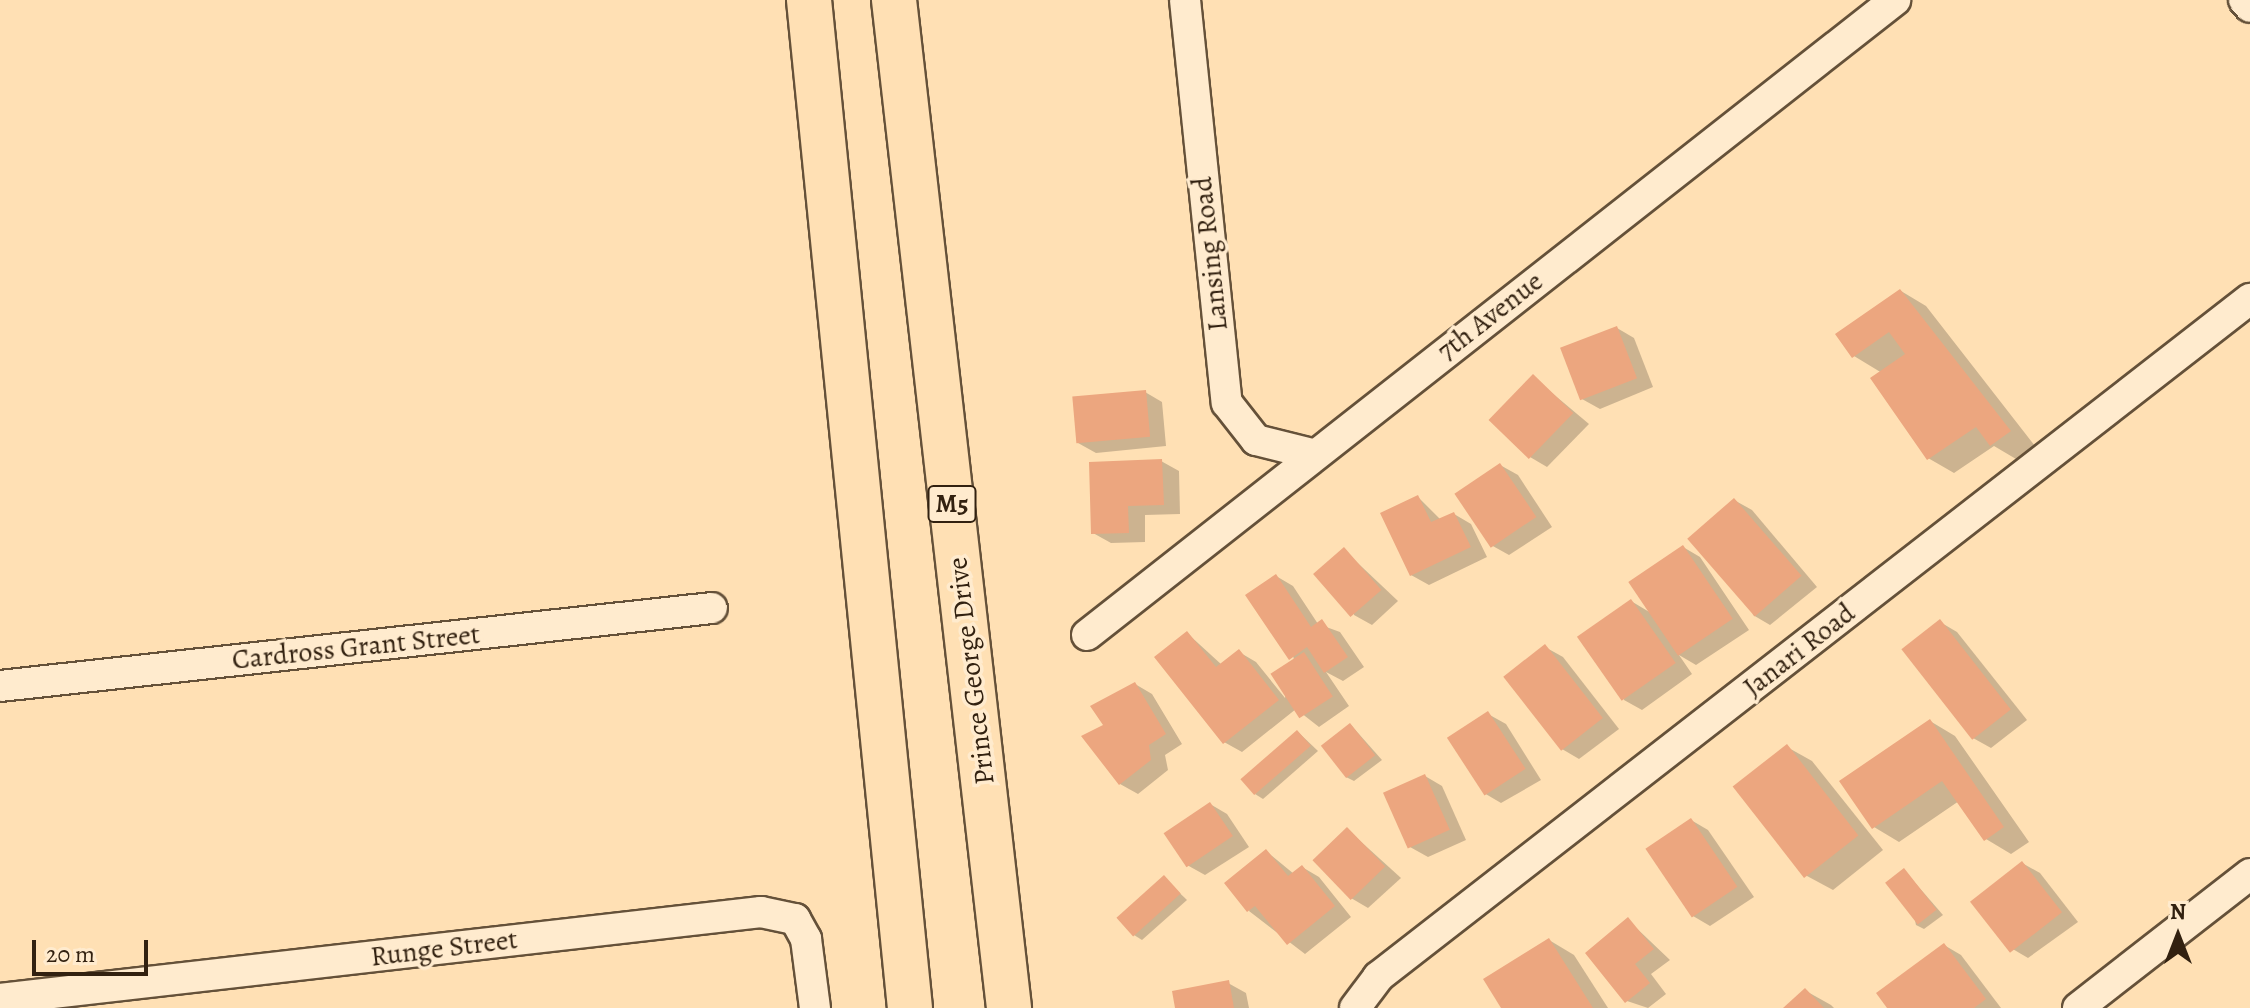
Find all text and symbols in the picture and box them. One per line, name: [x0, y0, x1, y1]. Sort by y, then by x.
street label: Lansing Road: [1185, 175, 1235, 333]
street label: 7th Avenue: [1430, 264, 1550, 368]
road number: M5: [926, 482, 978, 526]
street label: Prince George Drive: [940, 555, 1002, 787]
street label: Janari Road: [1737, 596, 1861, 704]
street label: Cardross Grant Street: [230, 617, 482, 677]
north arrow: [2138, 896, 2218, 976]
text: N: [2170, 897, 2186, 927]
street label: Runge Street: [369, 922, 519, 974]
scale bar: [36, 924, 152, 974]
text: 20 m: [46, 938, 95, 970]

